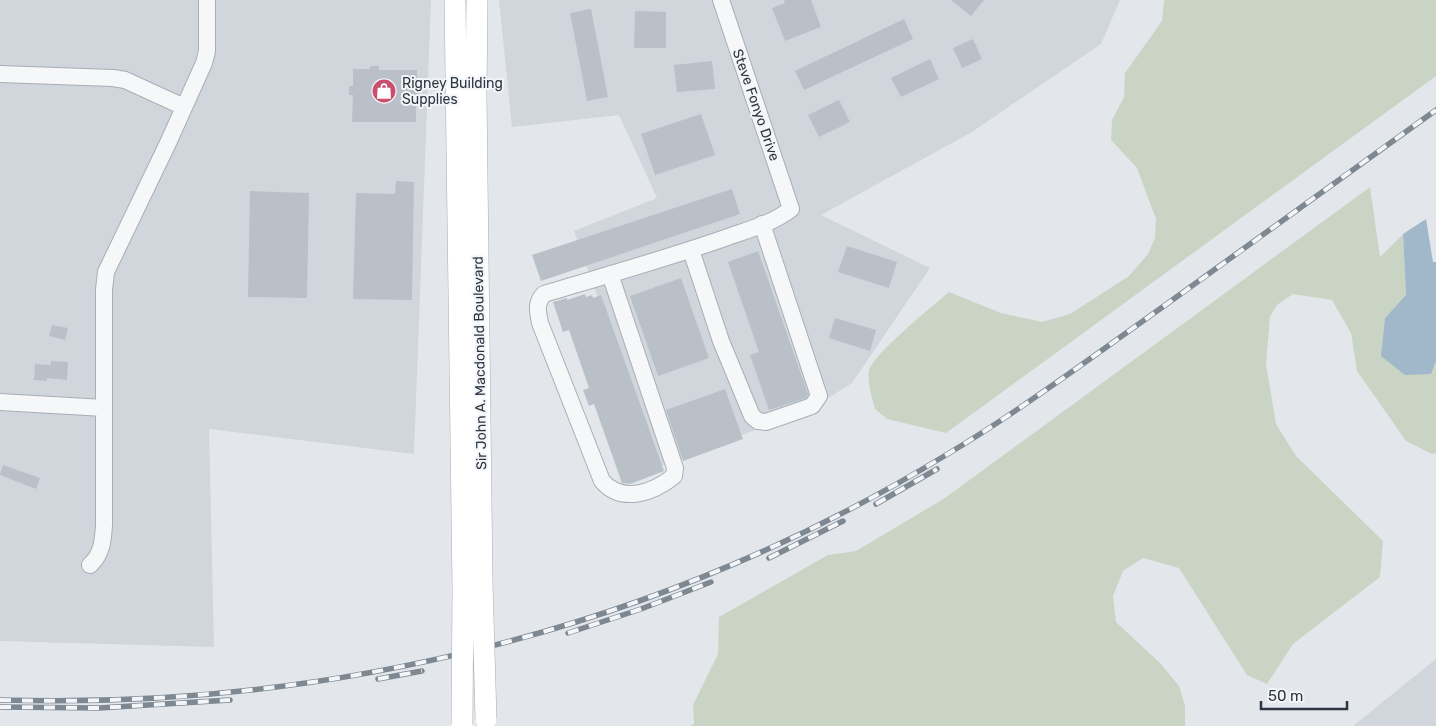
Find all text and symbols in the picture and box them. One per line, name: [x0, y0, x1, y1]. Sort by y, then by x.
street label: Steve Fonyo Drive: [729, 47, 783, 163]
place label: Rigney Building Supplies: [402, 75, 503, 108]
shop icon: Rigney Building Supplies: [371, 78, 397, 104]
street label: Sir John A. Macdonald Boulevard: [470, 256, 490, 470]
scale bar: [1261, 678, 1347, 710]
text: 50 m: [1268, 687, 1303, 705]

